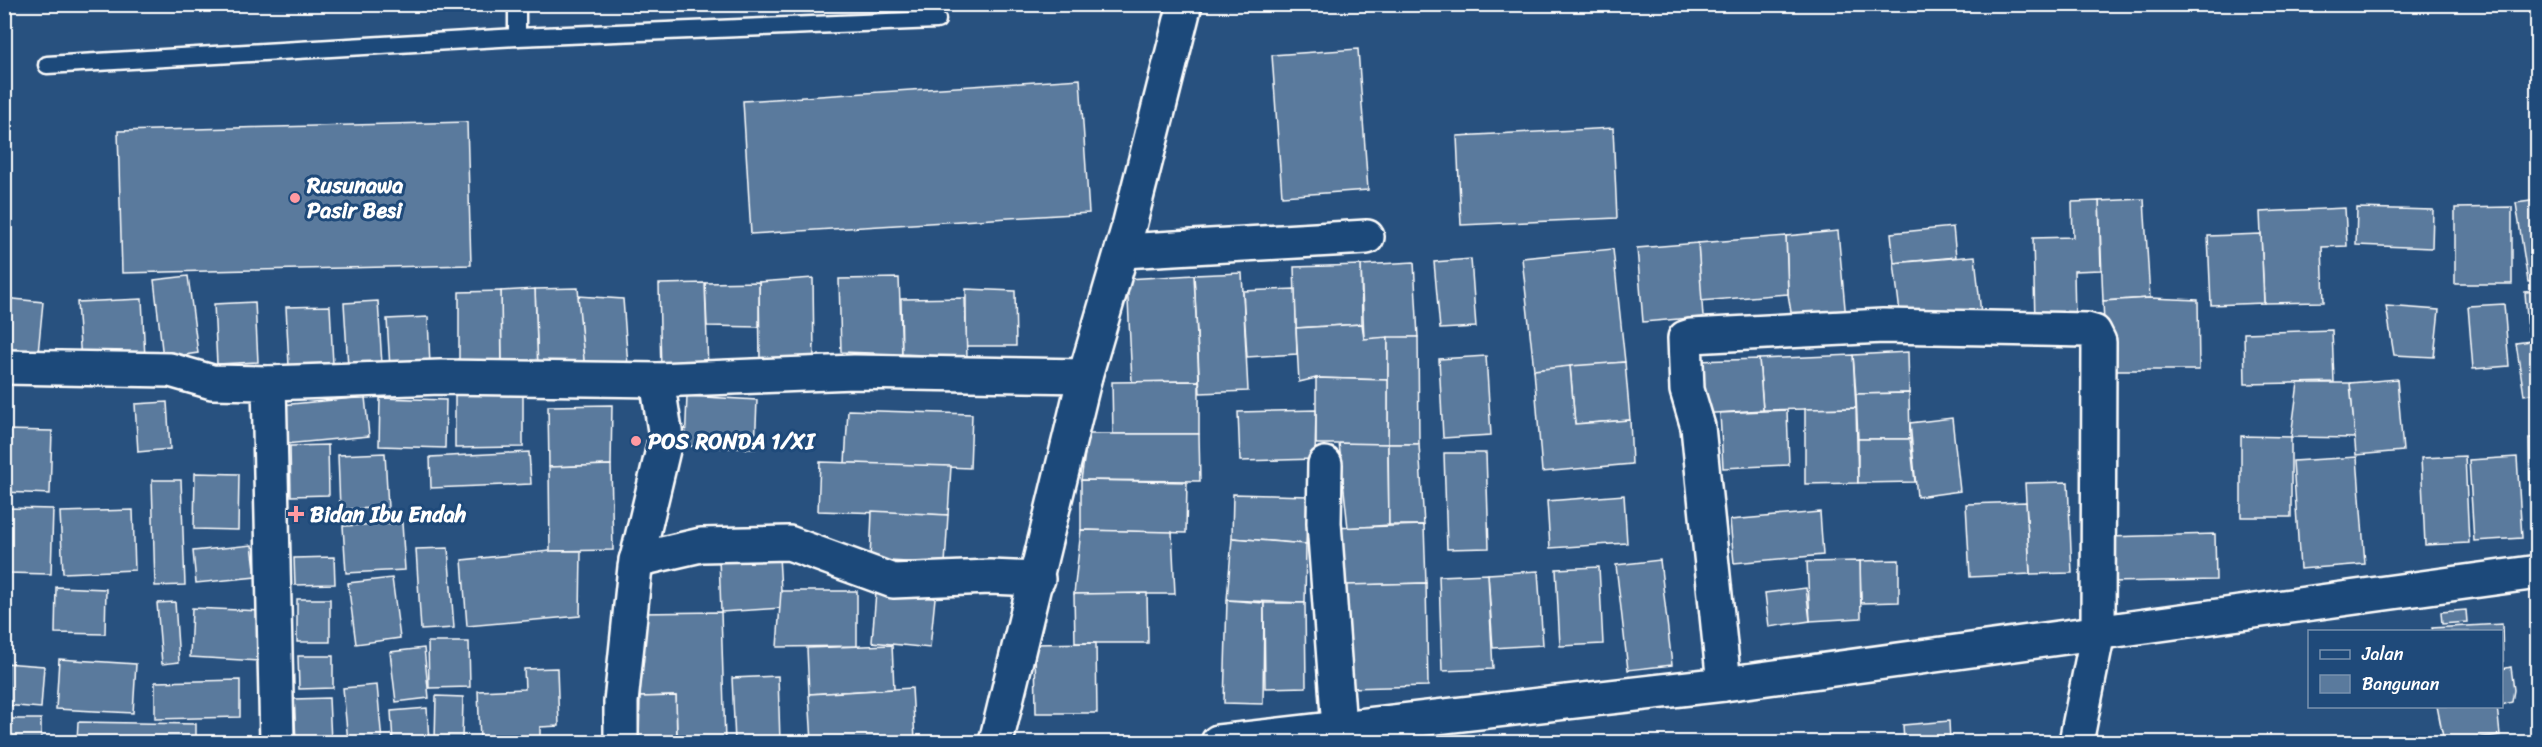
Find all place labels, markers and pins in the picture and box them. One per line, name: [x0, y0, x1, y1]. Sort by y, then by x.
place label: Rusunawa Pasir Besi: [306, 166, 404, 230]
marker: Rusunawa Pasir Besi: [288, 191, 302, 205]
place label: POS RONDA 1/XI: [648, 422, 817, 461]
marker: POS RONDA 1/XI: [629, 434, 643, 448]
place label: Bidan Ibu Endah: [310, 495, 467, 534]
marker: Bidan Ibu Endah: [287, 505, 305, 523]

